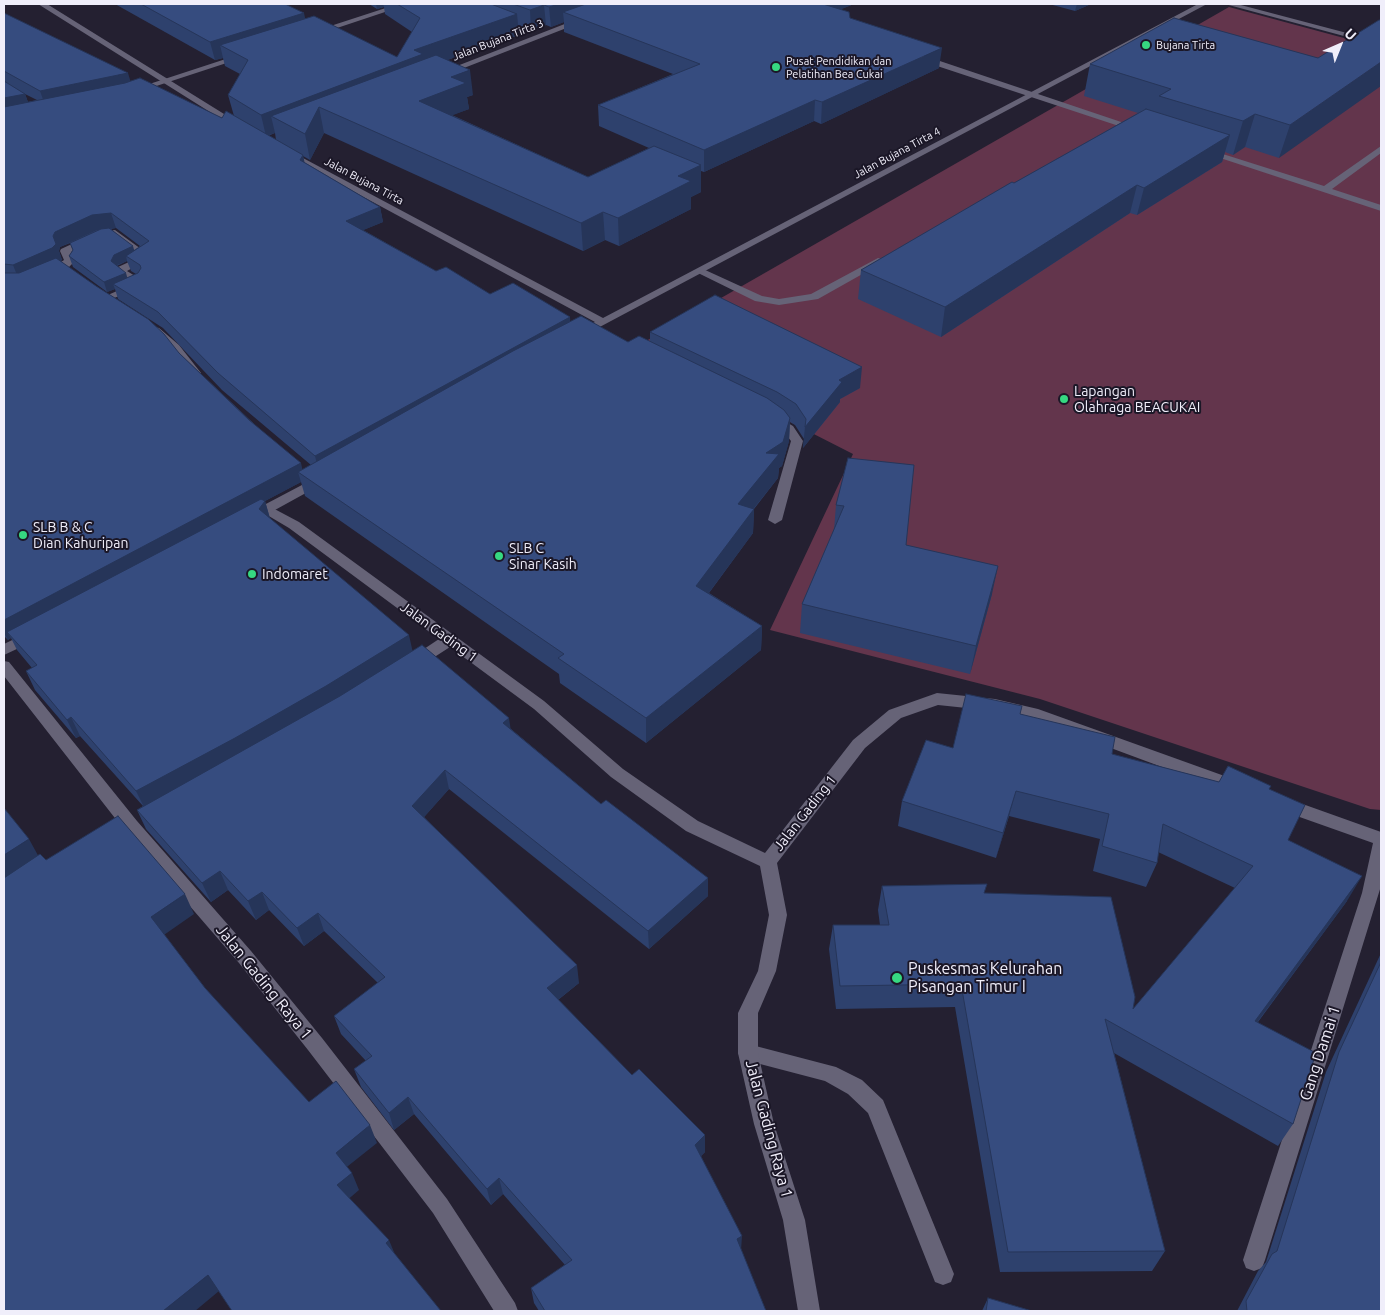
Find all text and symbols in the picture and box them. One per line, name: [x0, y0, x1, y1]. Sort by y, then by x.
street label: Jalan Bujana Tirta 3: [451, 17, 545, 63]
north arrow: [1315, 20, 1365, 70]
text: U: [1341, 25, 1360, 43]
place label: Bujana Tirta: [1156, 38, 1215, 52]
marker: Bujana Tirta: [1140, 39, 1152, 51]
place label: Pusat Pendidikan dan Pelatihan Bea Cukai: [786, 54, 891, 80]
marker: Pusat Pendidikan dan Pelatihan Bea Cukai: [770, 61, 782, 73]
street label: Jalan Bujana Tirta 4: [851, 125, 943, 181]
street label: Jalan Bujana Tirta: [322, 155, 406, 207]
place label: Lapangan Olahraga BEACUKAI: [1074, 383, 1200, 416]
marker: Lapangan Olahraga BEACUKAI: [1058, 393, 1070, 405]
place label: SLB B & C Dian Kahuripan: [33, 519, 128, 552]
marker: SLB B & C Dian Kahuripan: [17, 529, 29, 541]
place label: SLB C Sinar Kasih: [509, 540, 577, 572]
marker: SLB C Sinar Kasih: [493, 550, 505, 562]
place label: Indomaret: [262, 566, 328, 582]
marker: Indomaret: [246, 568, 258, 580]
street label: Jalan Gading 1: [397, 598, 481, 666]
street label: Jalan Gading 1: [770, 772, 840, 854]
street label: Jalan Gading Raya 1: [212, 921, 316, 1043]
place label: Puskesmas Kelurahan Pisangan Timur I: [908, 959, 1062, 997]
marker: Puskesmas Kelurahan Pisangan Timur I: [890, 971, 904, 985]
street label: Gang Damai 1: [1296, 1003, 1344, 1103]
street label: Jalan Gading Raya 1: [741, 1058, 797, 1200]

